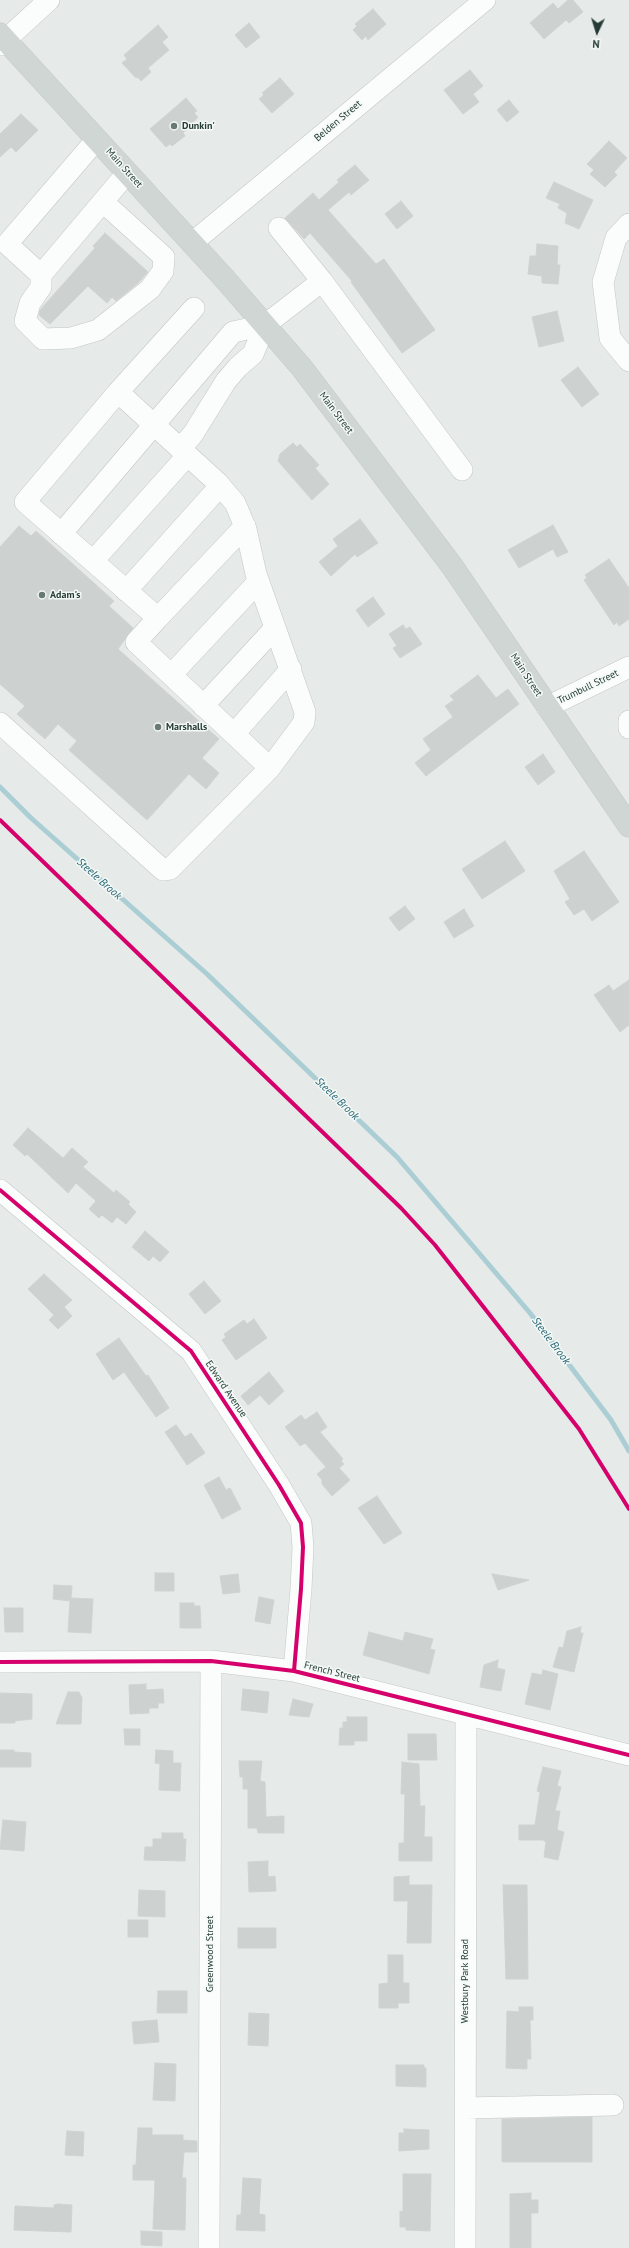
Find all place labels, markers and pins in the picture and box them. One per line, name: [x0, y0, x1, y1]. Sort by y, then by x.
place label: Dunkin': [182, 120, 215, 132]
marker: Dunkin': [169, 121, 179, 131]
place label: Adam's: [50, 589, 80, 601]
marker: Adam's: [37, 590, 47, 600]
place label: Marshalls: [166, 721, 207, 733]
marker: Marshalls: [153, 722, 163, 732]

